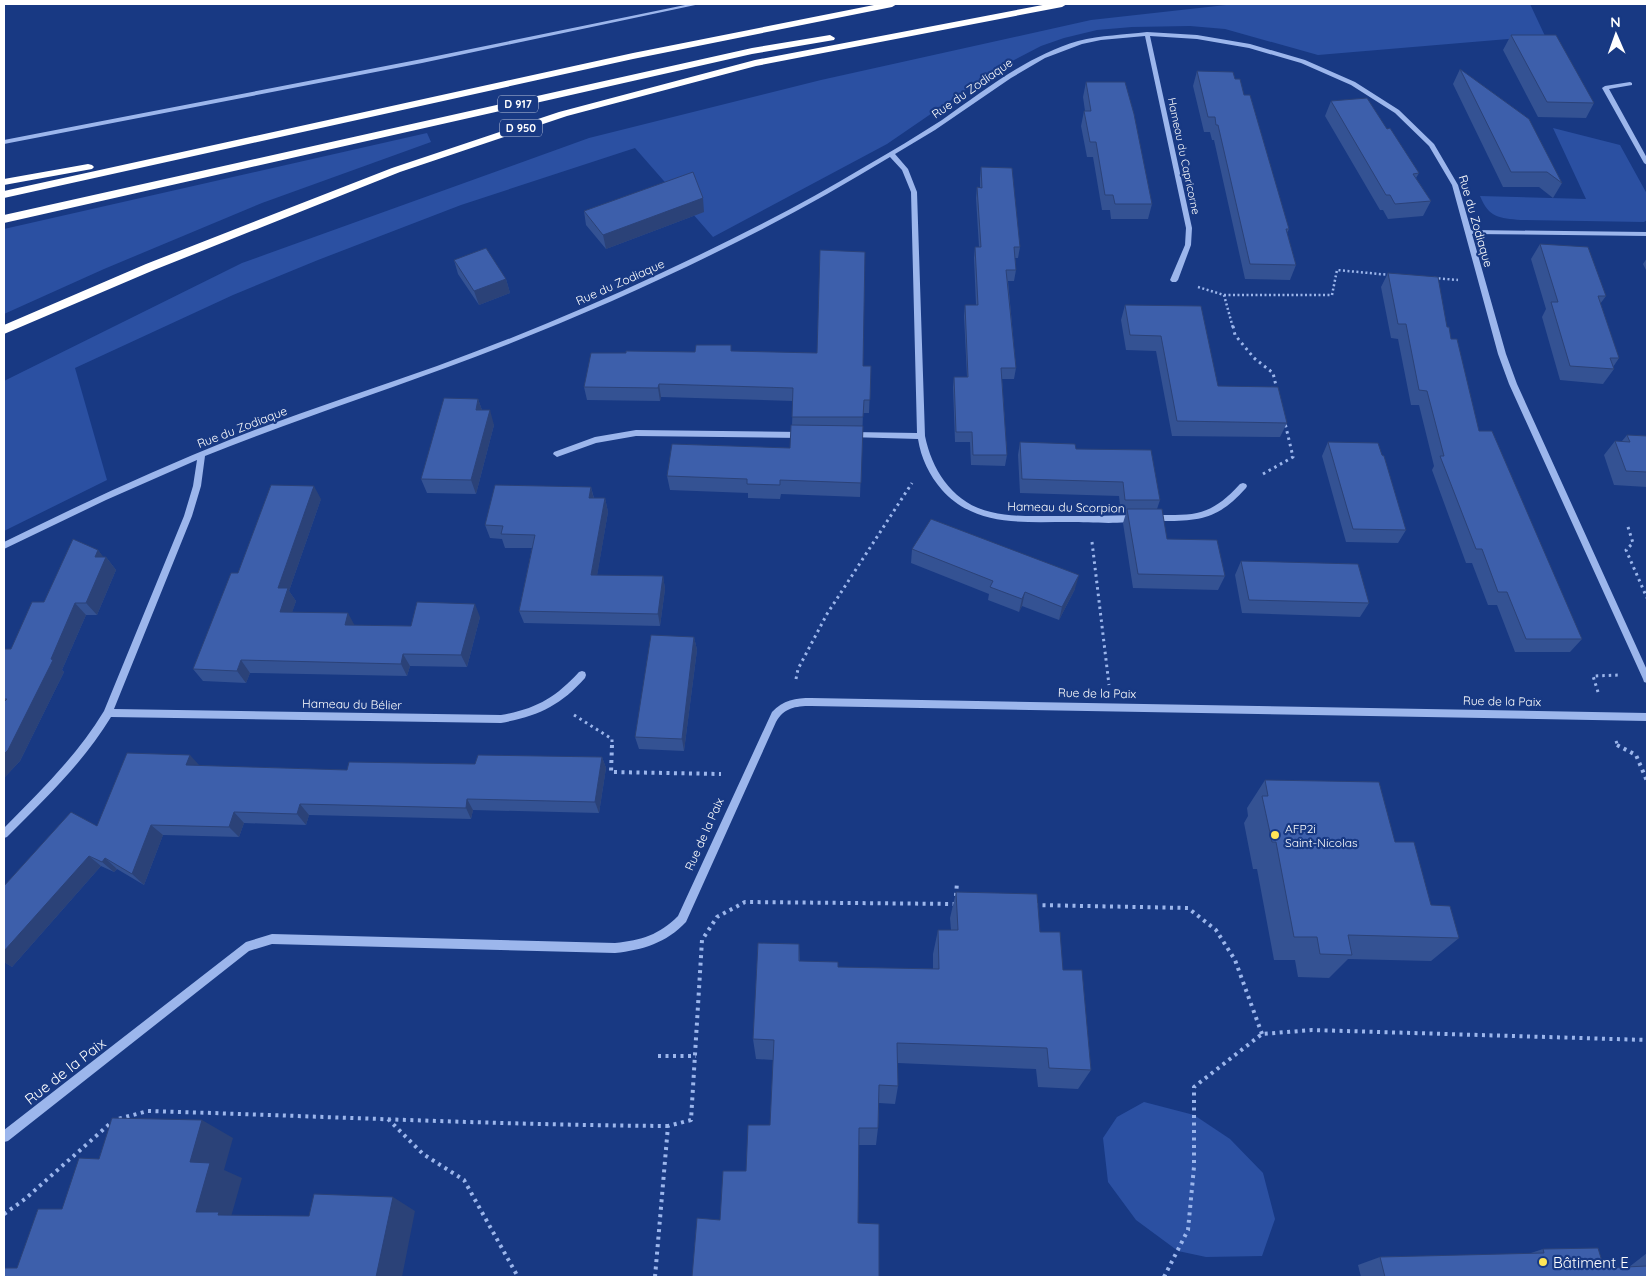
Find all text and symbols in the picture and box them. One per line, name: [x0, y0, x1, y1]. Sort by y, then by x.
north arrow: [1591, 10, 1641, 60]
text: N: [1610, 13, 1621, 31]
street label: Rue du Zodiaque: [929, 54, 1016, 121]
road number: D 917: [498, 96, 538, 112]
street label: Hameau du Capricorne: [1165, 96, 1203, 216]
road number: D 950: [500, 120, 542, 136]
street label: Rue du Zodiaque: [1456, 173, 1496, 269]
street label: Rue du Zodiaque: [573, 256, 667, 308]
street label: Rue du Zodiaque: [195, 403, 289, 451]
street label: Hameau du Scorpion: [1007, 498, 1125, 516]
street label: Rue de la Paix: [1058, 685, 1136, 701]
street label: Rue de la Paix: [1463, 693, 1541, 709]
street label: Hameau du Bélier: [302, 696, 402, 712]
street label: Rue de la Paix: [681, 795, 727, 873]
place label: AFP2i Saint-Nicolas: [1285, 821, 1358, 850]
marker: AFP2i Saint-Nicolas: [1269, 829, 1281, 841]
street label: Rue de la Paix: [21, 1033, 109, 1109]
place label: Bâtiment E: [1553, 1253, 1629, 1272]
marker: Bâtiment E: [1537, 1256, 1549, 1268]

